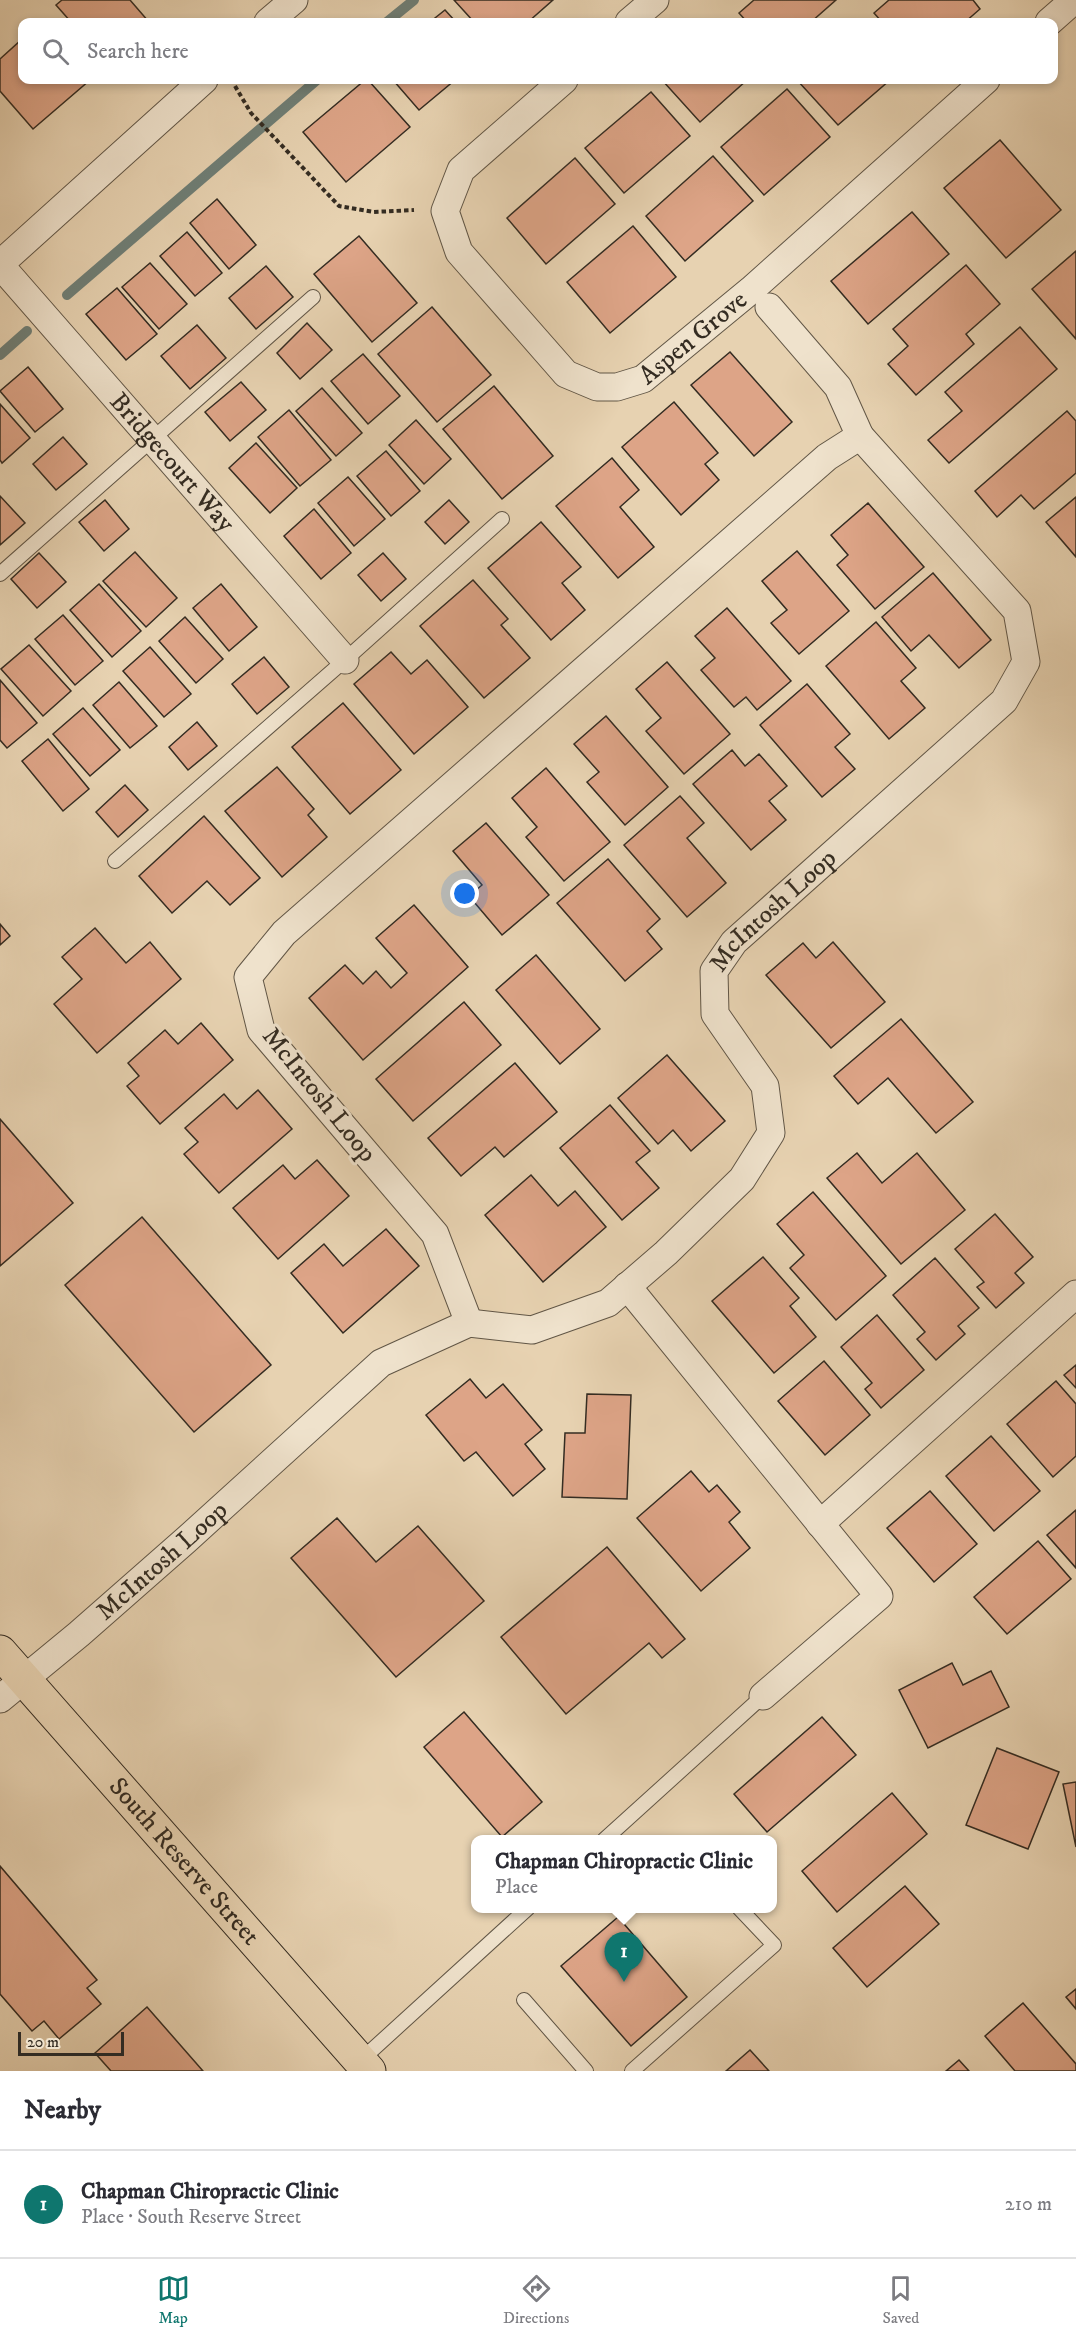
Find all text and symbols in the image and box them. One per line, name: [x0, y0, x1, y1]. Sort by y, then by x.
search box: [18, 18, 1058, 84]
icon: search: [39, 35, 72, 68]
text: Search here: [87, 38, 189, 65]
street label: Aspen Grove: [632, 283, 754, 392]
street label: Bridgecourt Way: [102, 386, 243, 539]
street label: McIntosh Loop: [702, 842, 843, 978]
your location: [450, 879, 479, 908]
street label: McIntosh Loop: [254, 1021, 384, 1169]
street label: McIntosh Loop: [89, 1494, 235, 1628]
street label: South Reserve Street: [102, 1771, 267, 1952]
popup: [471, 1835, 777, 1913]
text: Chapman Chiropractic Clinic: [495, 1848, 753, 1875]
text: Place: [495, 1875, 538, 1900]
pin: 1: [604, 1932, 644, 1982]
scale bar: [18, 2029, 124, 2056]
text: 20 m: [27, 2032, 59, 2052]
text: Nearby: [24, 2094, 101, 2127]
text: Chapman Chiropractic Clinic: [81, 2178, 339, 2205]
text: 1: [40, 2192, 47, 2217]
text: 210 m: [1005, 2192, 1052, 2217]
text: Place · South Reserve Street: [81, 2205, 301, 2230]
tab: Map: [157, 2272, 190, 2328]
tab: Directions: [503, 2272, 569, 2328]
tab: Saved: [883, 2272, 919, 2328]

